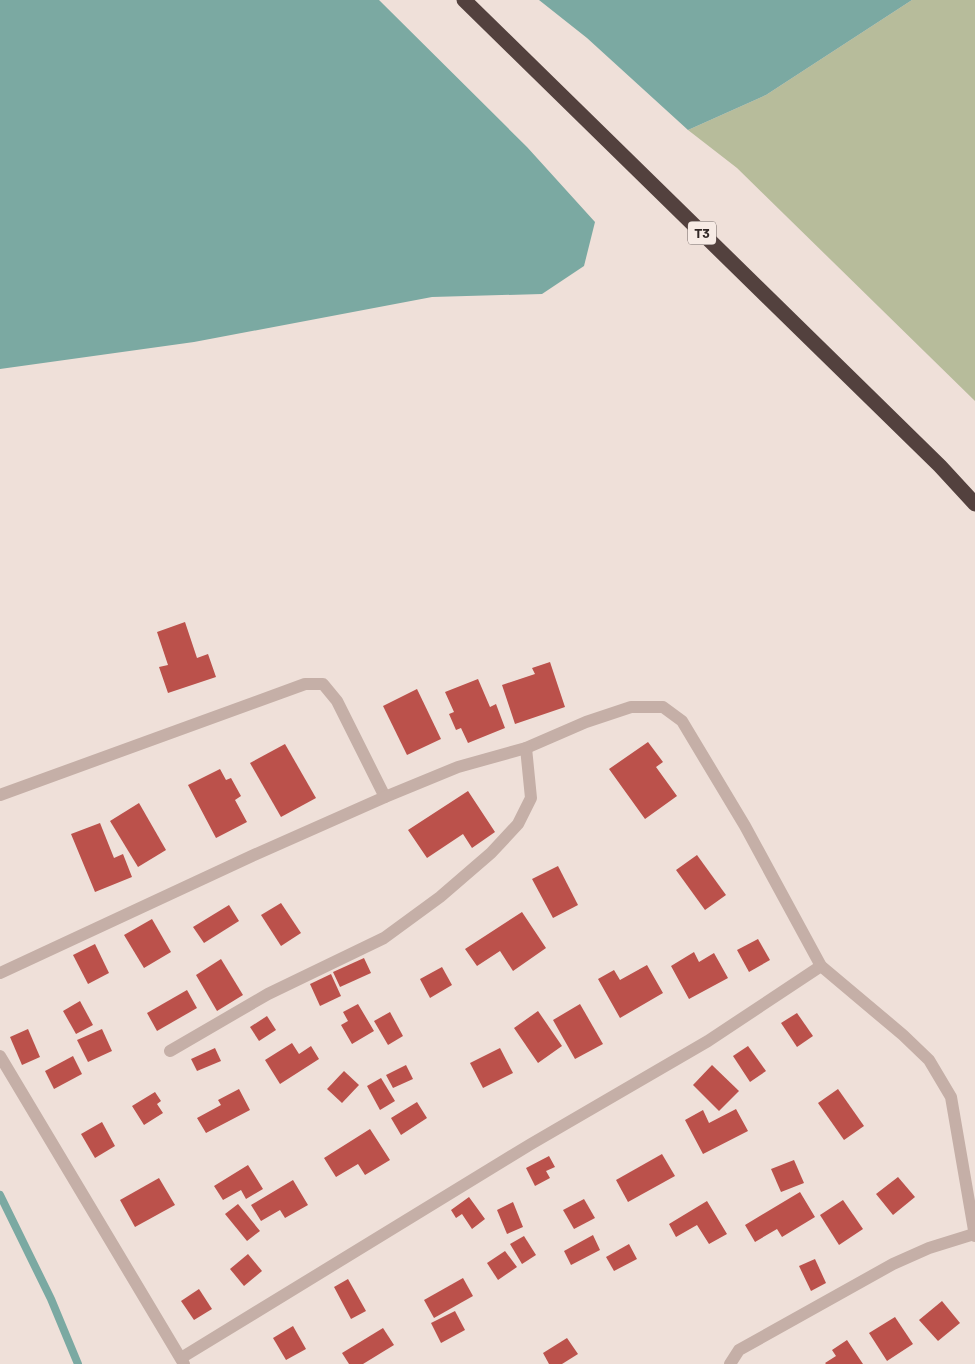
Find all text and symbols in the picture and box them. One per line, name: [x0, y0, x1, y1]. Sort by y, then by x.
road number: T3: [688, 222, 716, 244]

